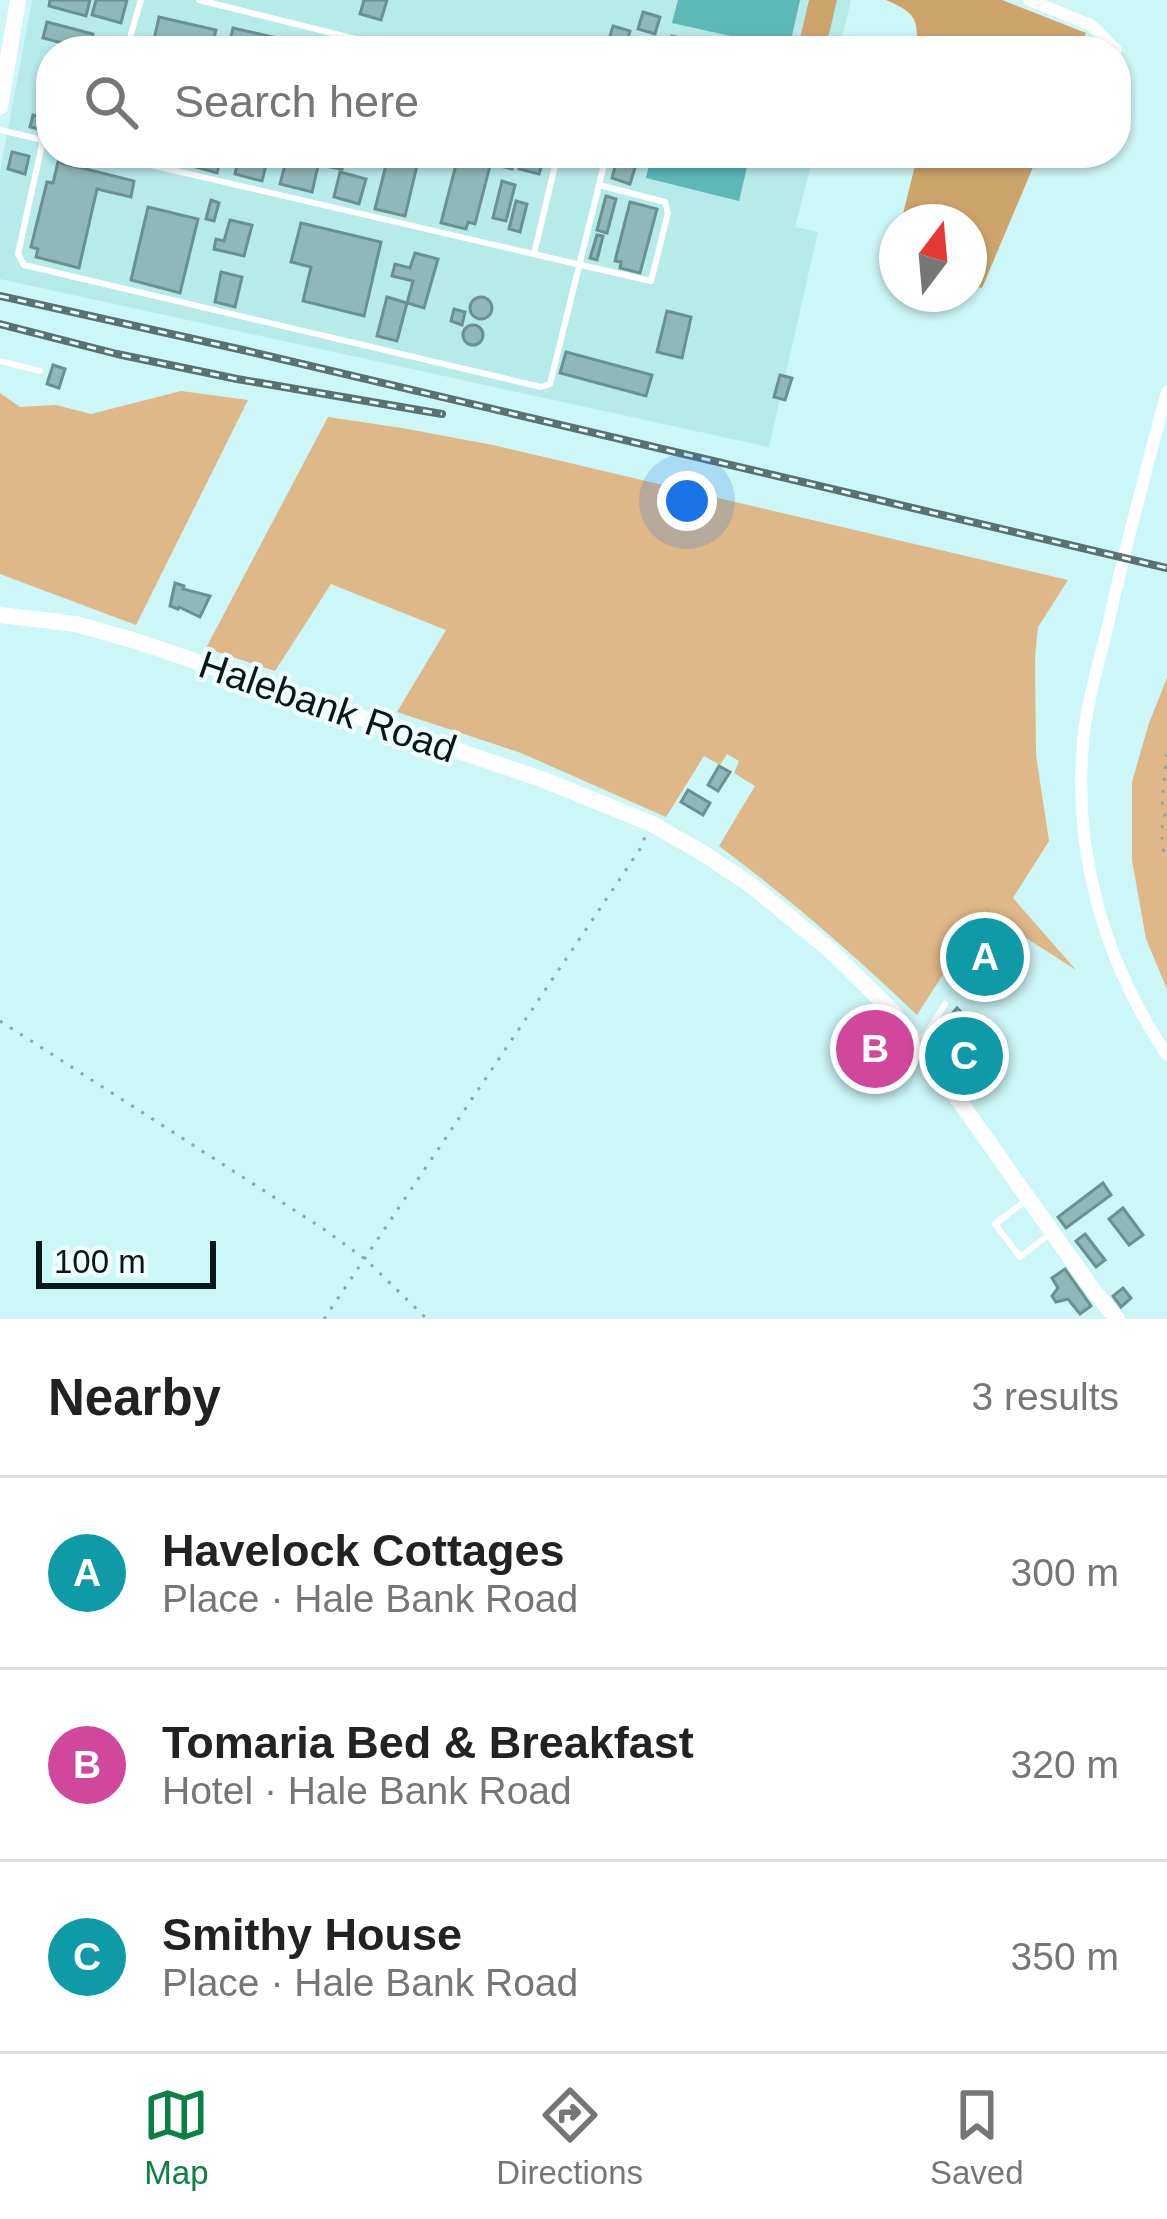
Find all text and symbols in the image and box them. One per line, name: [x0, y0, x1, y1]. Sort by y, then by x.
search box: [36, 36, 1131, 168]
icon: search: [78, 69, 144, 135]
text: Search here: [174, 76, 419, 127]
north arrow: [879, 204, 987, 312]
your location: [657, 471, 717, 531]
street label: Halebank Road: [194, 642, 462, 771]
pin: A: [946, 912, 1024, 1002]
pin: B: [836, 1004, 914, 1094]
pin: C: [925, 1011, 1003, 1101]
scale bar: [36, 1235, 216, 1288]
text: 100 m: [54, 1243, 146, 1280]
text: Nearby: [48, 1369, 221, 1426]
text: 3 results: [972, 1375, 1119, 1418]
text: Havelock Cottages: [162, 1525, 565, 1576]
text: A: [73, 1551, 101, 1594]
text: 300 m: [1011, 1551, 1119, 1594]
text: Place · Hale Bank Road: [162, 1577, 578, 1620]
text: Tomaria Bed & Breakfast: [162, 1717, 694, 1768]
text: B: [73, 1743, 101, 1786]
text: 320 m: [1011, 1743, 1119, 1786]
text: Hotel · Hale Bank Road: [162, 1769, 572, 1812]
text: Smithy House: [162, 1909, 462, 1960]
text: C: [73, 1935, 101, 1978]
text: 350 m: [1011, 1935, 1119, 1978]
text: Place · Hale Bank Road: [162, 1961, 578, 2004]
tab: Map: [143, 2082, 209, 2192]
tab: Directions: [496, 2082, 643, 2192]
tab: Saved: [930, 2082, 1024, 2192]

